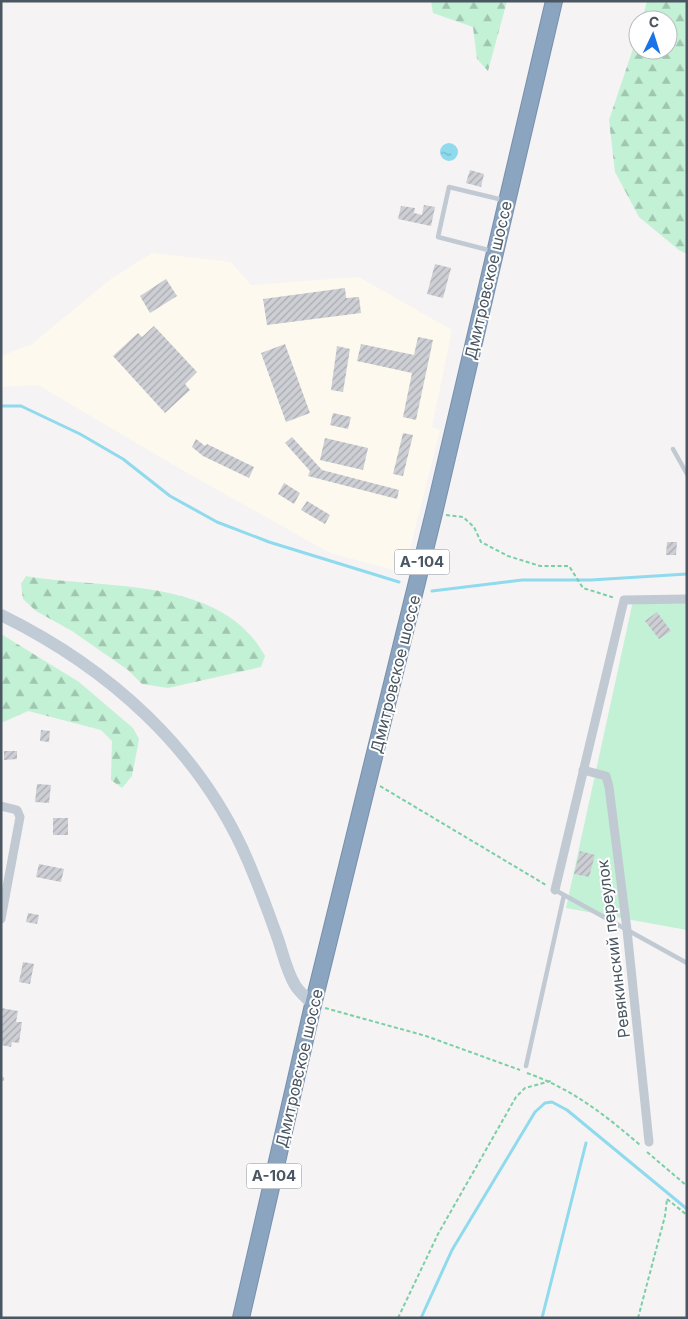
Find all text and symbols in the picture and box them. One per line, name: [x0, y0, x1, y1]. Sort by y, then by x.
north arrow: [628, 10, 678, 60]
text: С: [648, 13, 660, 30]
street label: Дмитровское шоссе: [460, 199, 516, 361]
road number: А-104: [394, 550, 450, 574]
street label: Дмитровское шоссе: [366, 593, 424, 755]
street label: Ревякинский переулок: [592, 858, 634, 1039]
street label: Дмитровское шоссе: [271, 987, 327, 1149]
road number: А-104: [246, 1164, 302, 1188]

